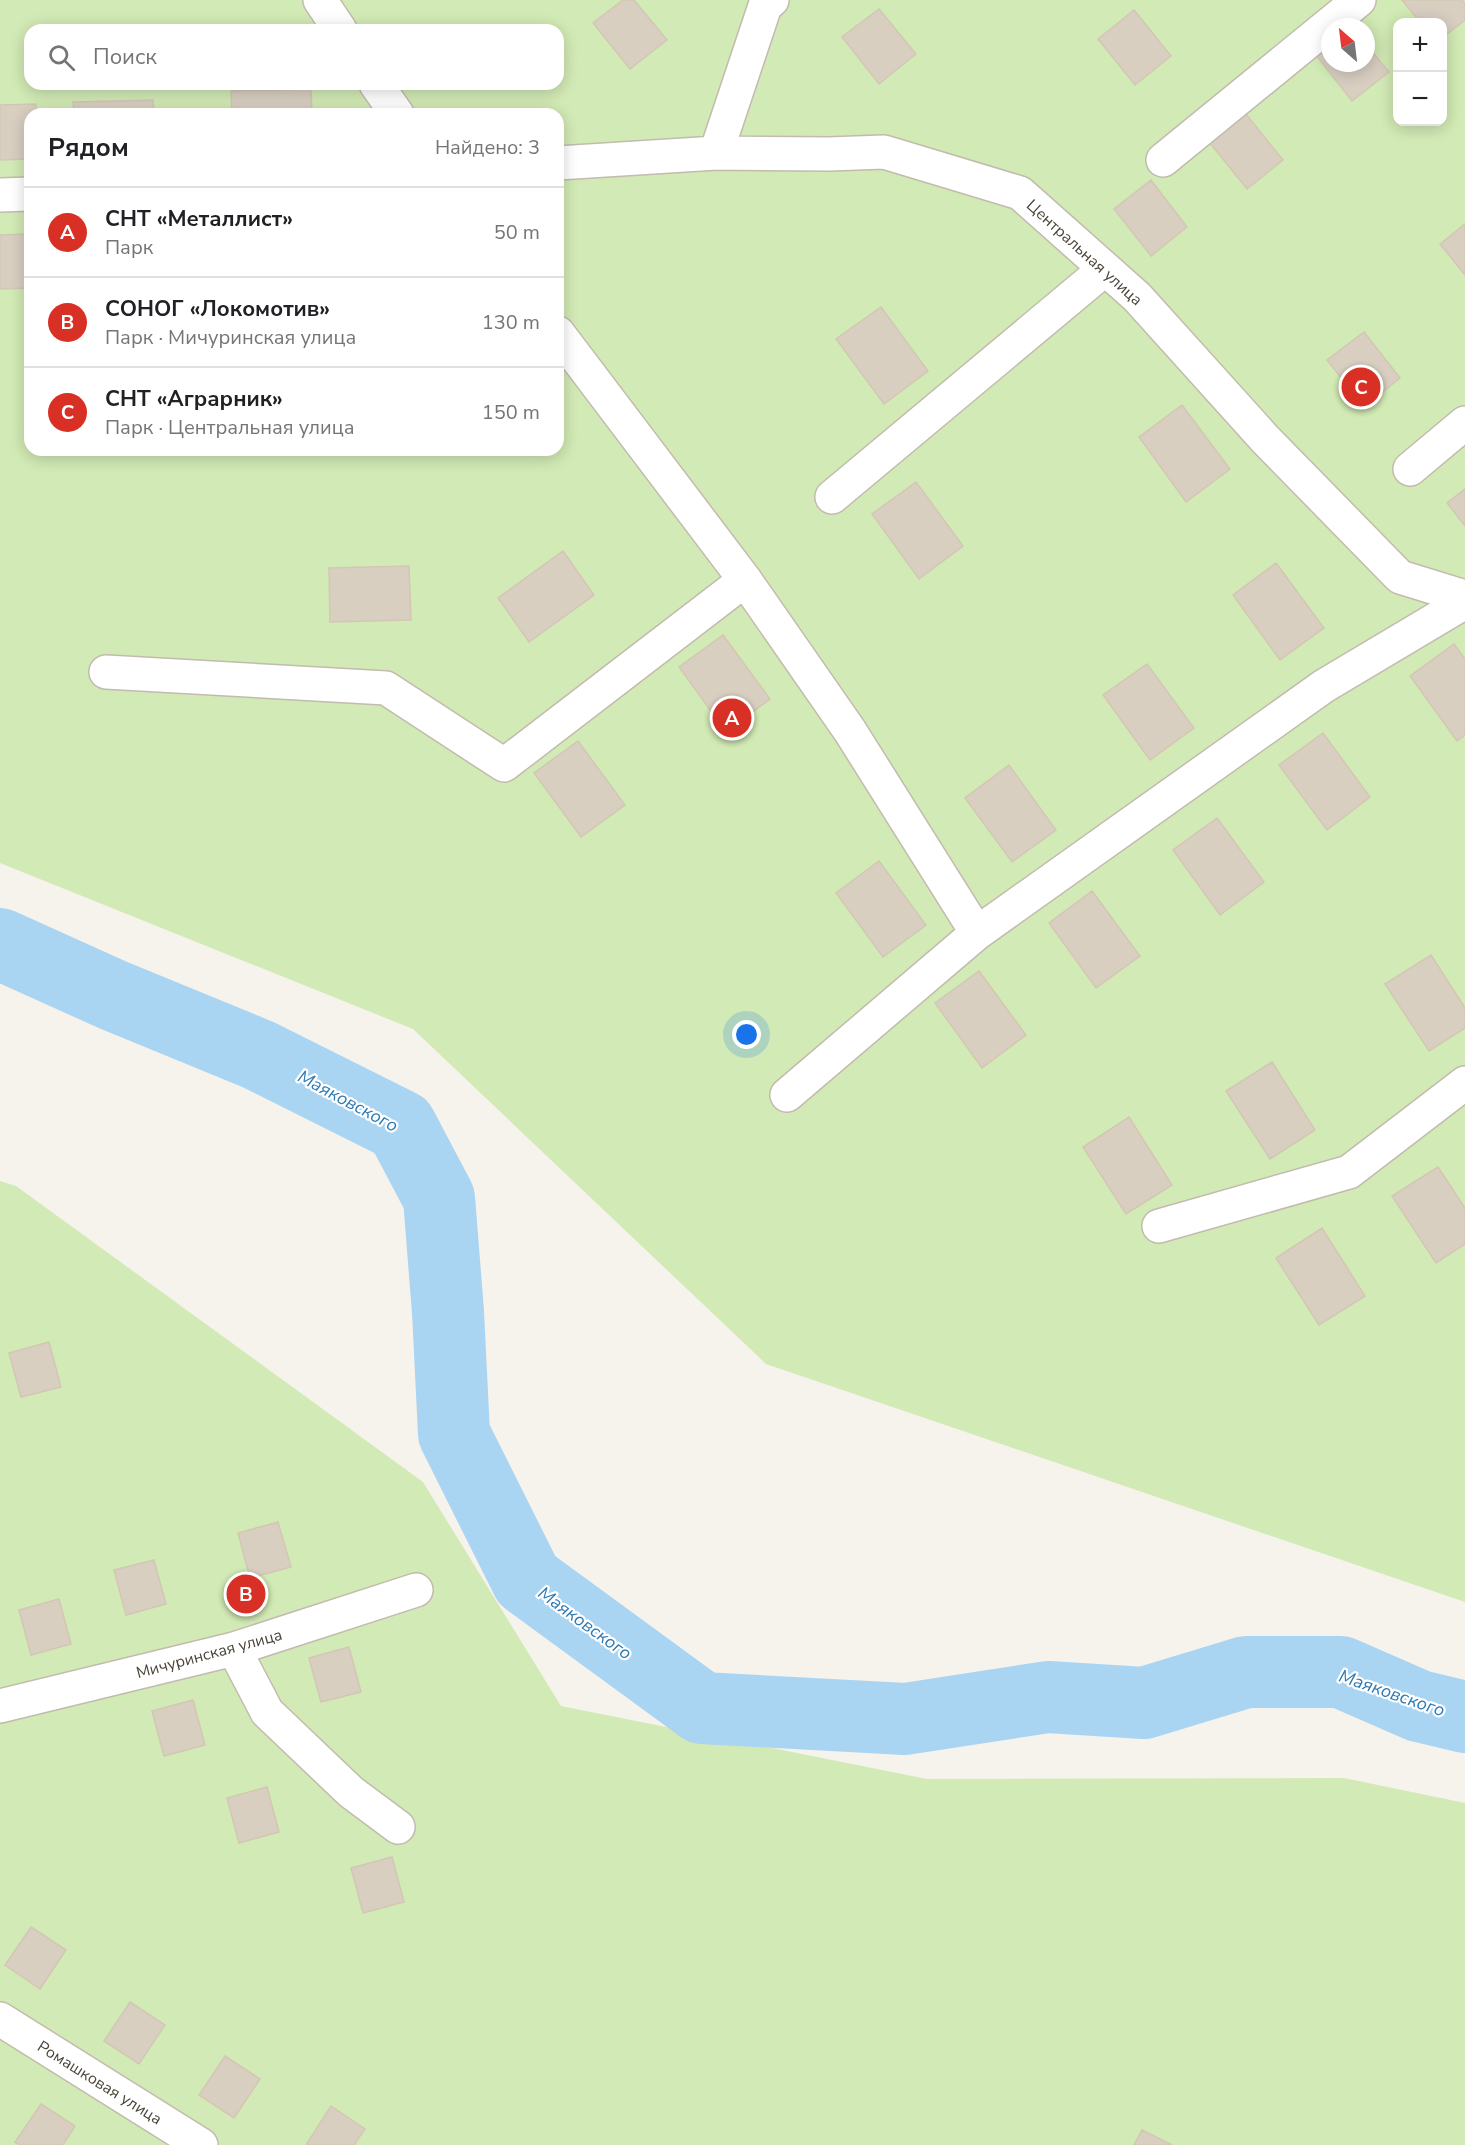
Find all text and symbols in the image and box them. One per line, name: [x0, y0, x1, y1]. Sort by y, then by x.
north arrow: [1321, 18, 1375, 72]
map controls: [1393, 18, 1447, 126]
button: +: [1393, 18, 1447, 72]
search box: [24, 24, 564, 90]
icon: search: [45, 41, 78, 74]
text: Поиск: [93, 42, 157, 72]
button: −: [1393, 72, 1447, 126]
text: Рядом: [48, 130, 129, 165]
text: Найдено: 3: [435, 134, 540, 161]
street label: Центральная улица: [1022, 195, 1147, 311]
text: СНТ «Металлист»: [105, 204, 293, 234]
text: A: [60, 219, 75, 246]
text: 50 m: [494, 219, 540, 246]
text: Парк: [105, 234, 153, 261]
text: СОНОГ «Локомотив»: [105, 294, 330, 324]
text: B: [61, 309, 74, 336]
text: 130 m: [482, 309, 540, 336]
text: Парк · Мичуринская улица: [105, 324, 356, 351]
pin: C: [1342, 364, 1380, 410]
text: СНТ «Аграрник»: [105, 384, 283, 414]
text: C: [61, 399, 74, 426]
text: 150 m: [482, 399, 540, 426]
text: Парк · Центральная улица: [105, 414, 354, 441]
pin: A: [712, 696, 752, 740]
your location: [732, 1020, 761, 1049]
water label: Маяковского: [294, 1064, 402, 1138]
pin: B: [226, 1572, 266, 1616]
water label: Маяковского: [533, 1581, 637, 1665]
street label: Мичуринская улица: [134, 1624, 285, 1684]
water label: Маяковского: [1336, 1664, 1448, 1722]
street label: Ромашковая улица: [33, 2036, 166, 2130]

